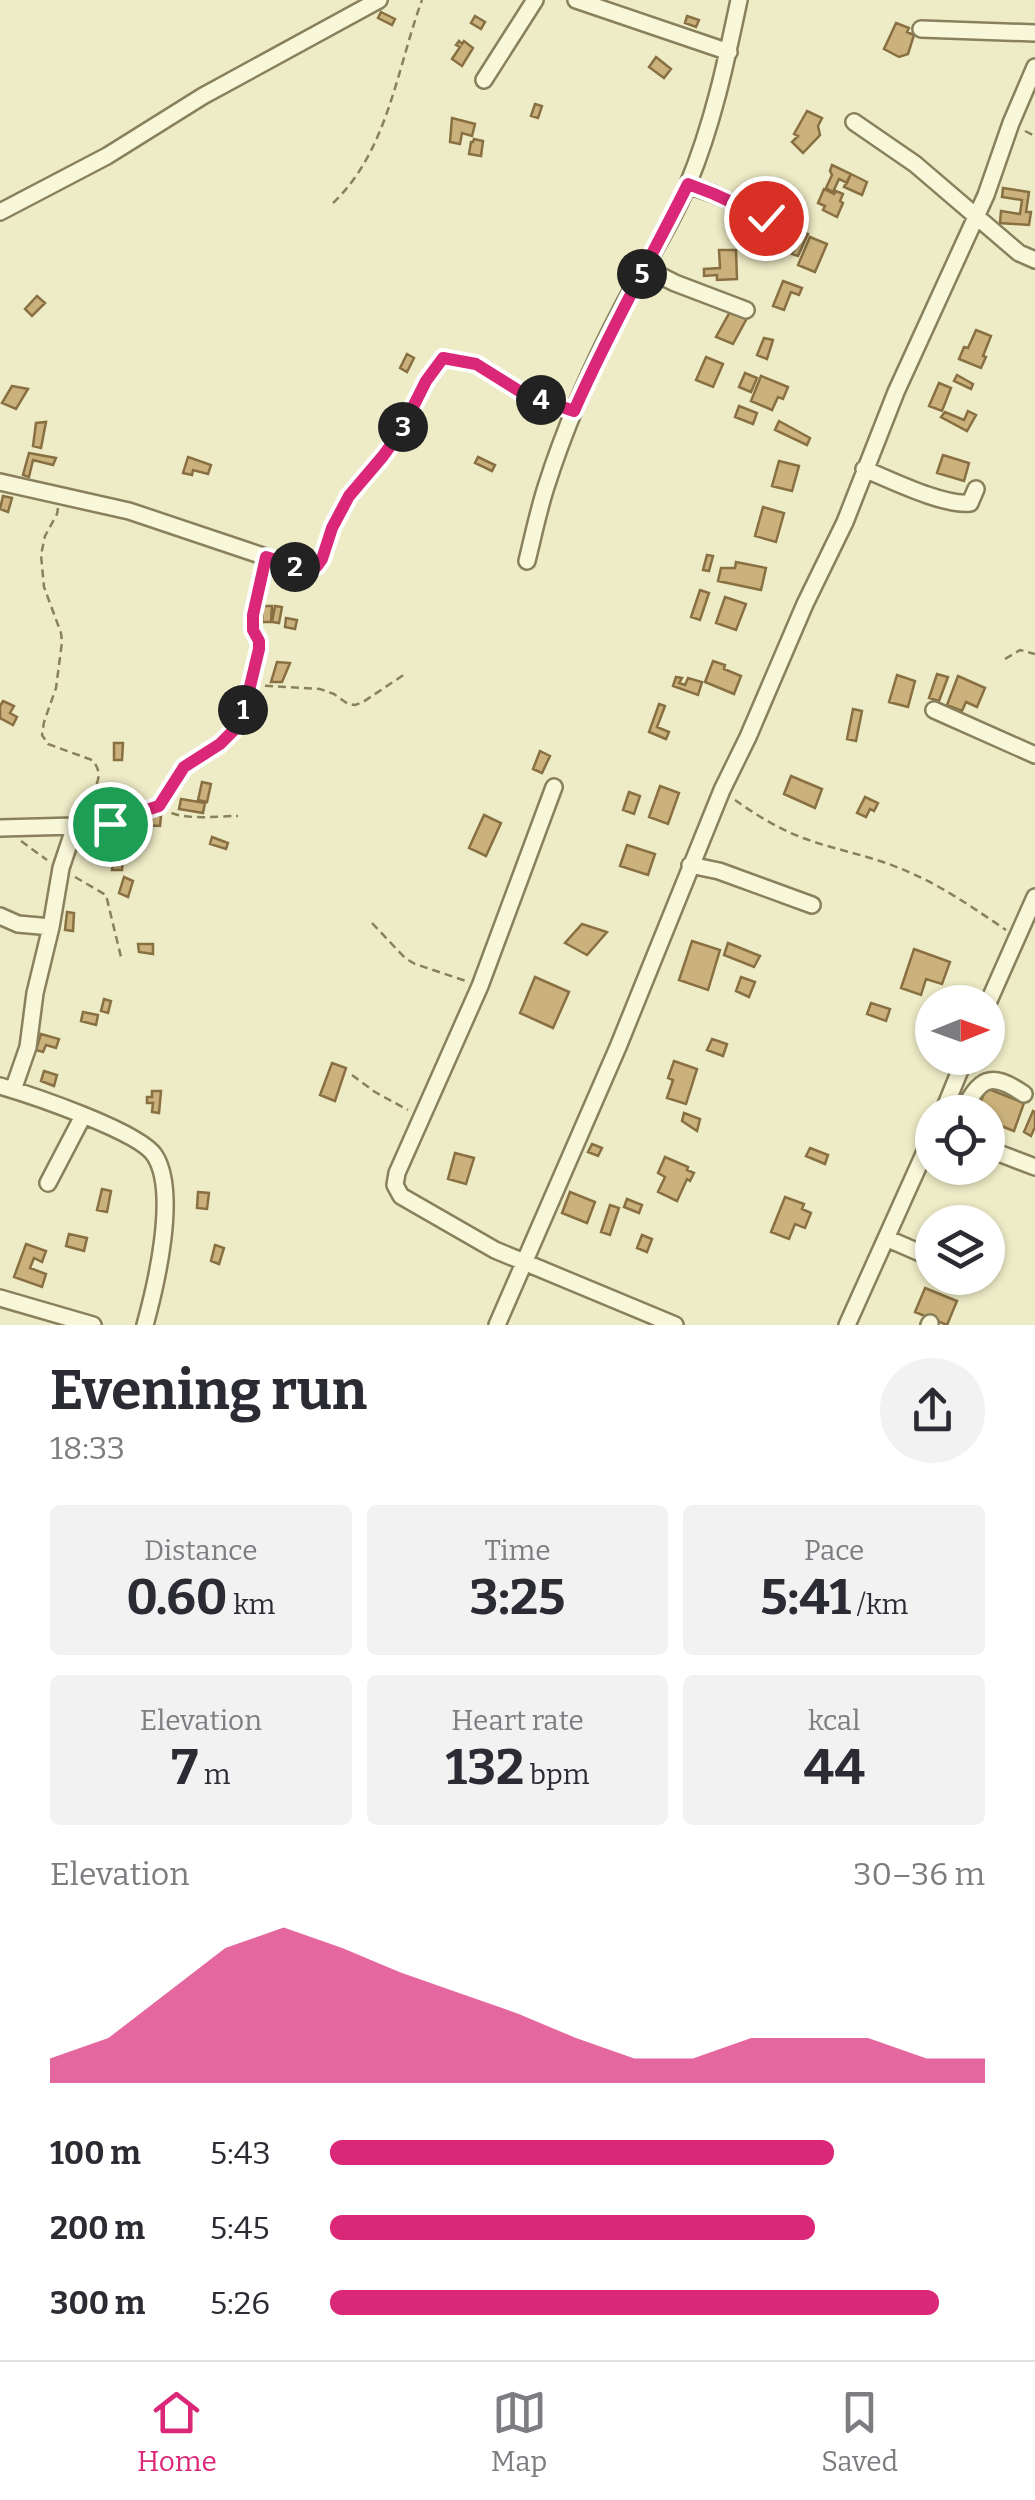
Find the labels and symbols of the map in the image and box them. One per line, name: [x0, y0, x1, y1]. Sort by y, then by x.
pin: [724, 176, 809, 261]
pin: 5: [617, 249, 667, 299]
pin: 4: [516, 375, 566, 425]
pin: 3: [378, 402, 428, 452]
pin: 2: [270, 542, 320, 592]
pin: 1: [218, 685, 268, 735]
pin: [68, 782, 153, 867]
north arrow: [915, 985, 1005, 1075]

